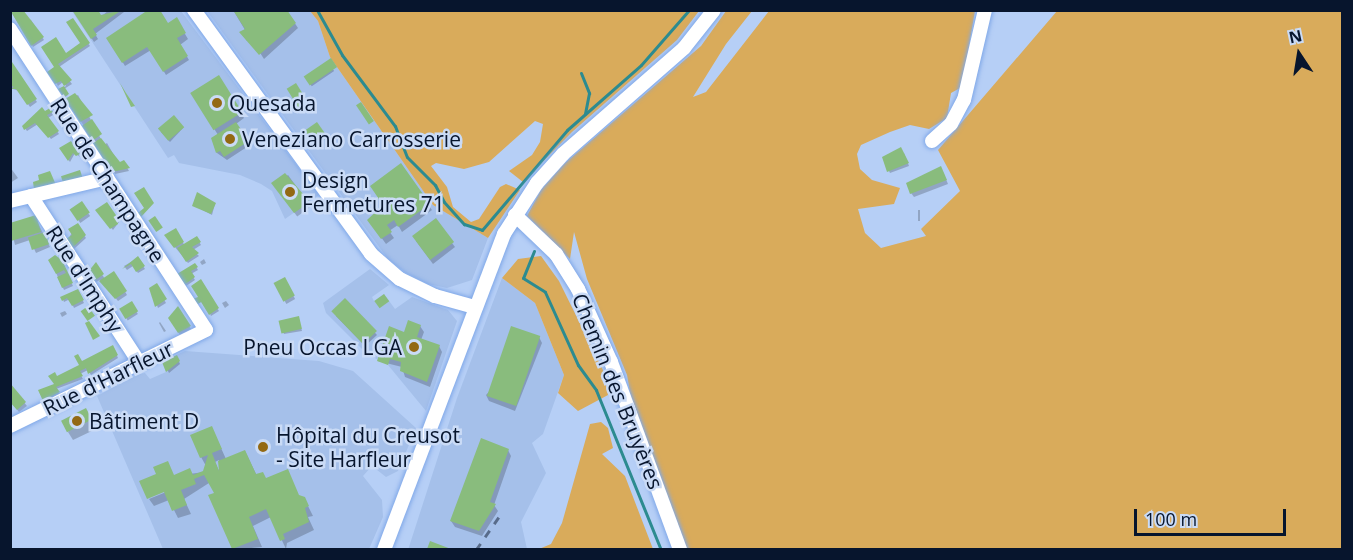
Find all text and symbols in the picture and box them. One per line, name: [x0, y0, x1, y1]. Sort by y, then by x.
north arrow: [1269, 24, 1329, 84]
text: N: [1287, 24, 1304, 49]
place label: Quesada: [229, 90, 316, 116]
street label: Rue de Champagne: [45, 93, 171, 267]
marker: Quesada: [210, 96, 224, 110]
place label: Veneziano Carrosserie: [242, 126, 461, 152]
marker: Veneziano Carrosserie: [223, 132, 237, 146]
place label: Design Fermetures 71: [302, 167, 445, 217]
marker: Design Fermetures 71: [283, 185, 297, 199]
street label: Rue d'Imphy: [41, 221, 129, 337]
street label: Chemin des Bruyères: [567, 289, 669, 493]
place label: Pneu Occas LGA: [243, 334, 402, 360]
street label: Rue d'Harfleur: [39, 336, 177, 420]
marker: Pneu Occas LGA: [407, 340, 421, 354]
place label: Bâtiment D: [89, 408, 199, 434]
marker: Bâtiment D: [70, 414, 84, 428]
place label: Hôpital du Creusot - Site Harfleur: [276, 422, 460, 472]
marker: Hôpital du Creusot - Site Harfleur: [254, 438, 272, 456]
scale bar: [1137, 497, 1288, 535]
text: 100 m: [1145, 507, 1197, 531]

